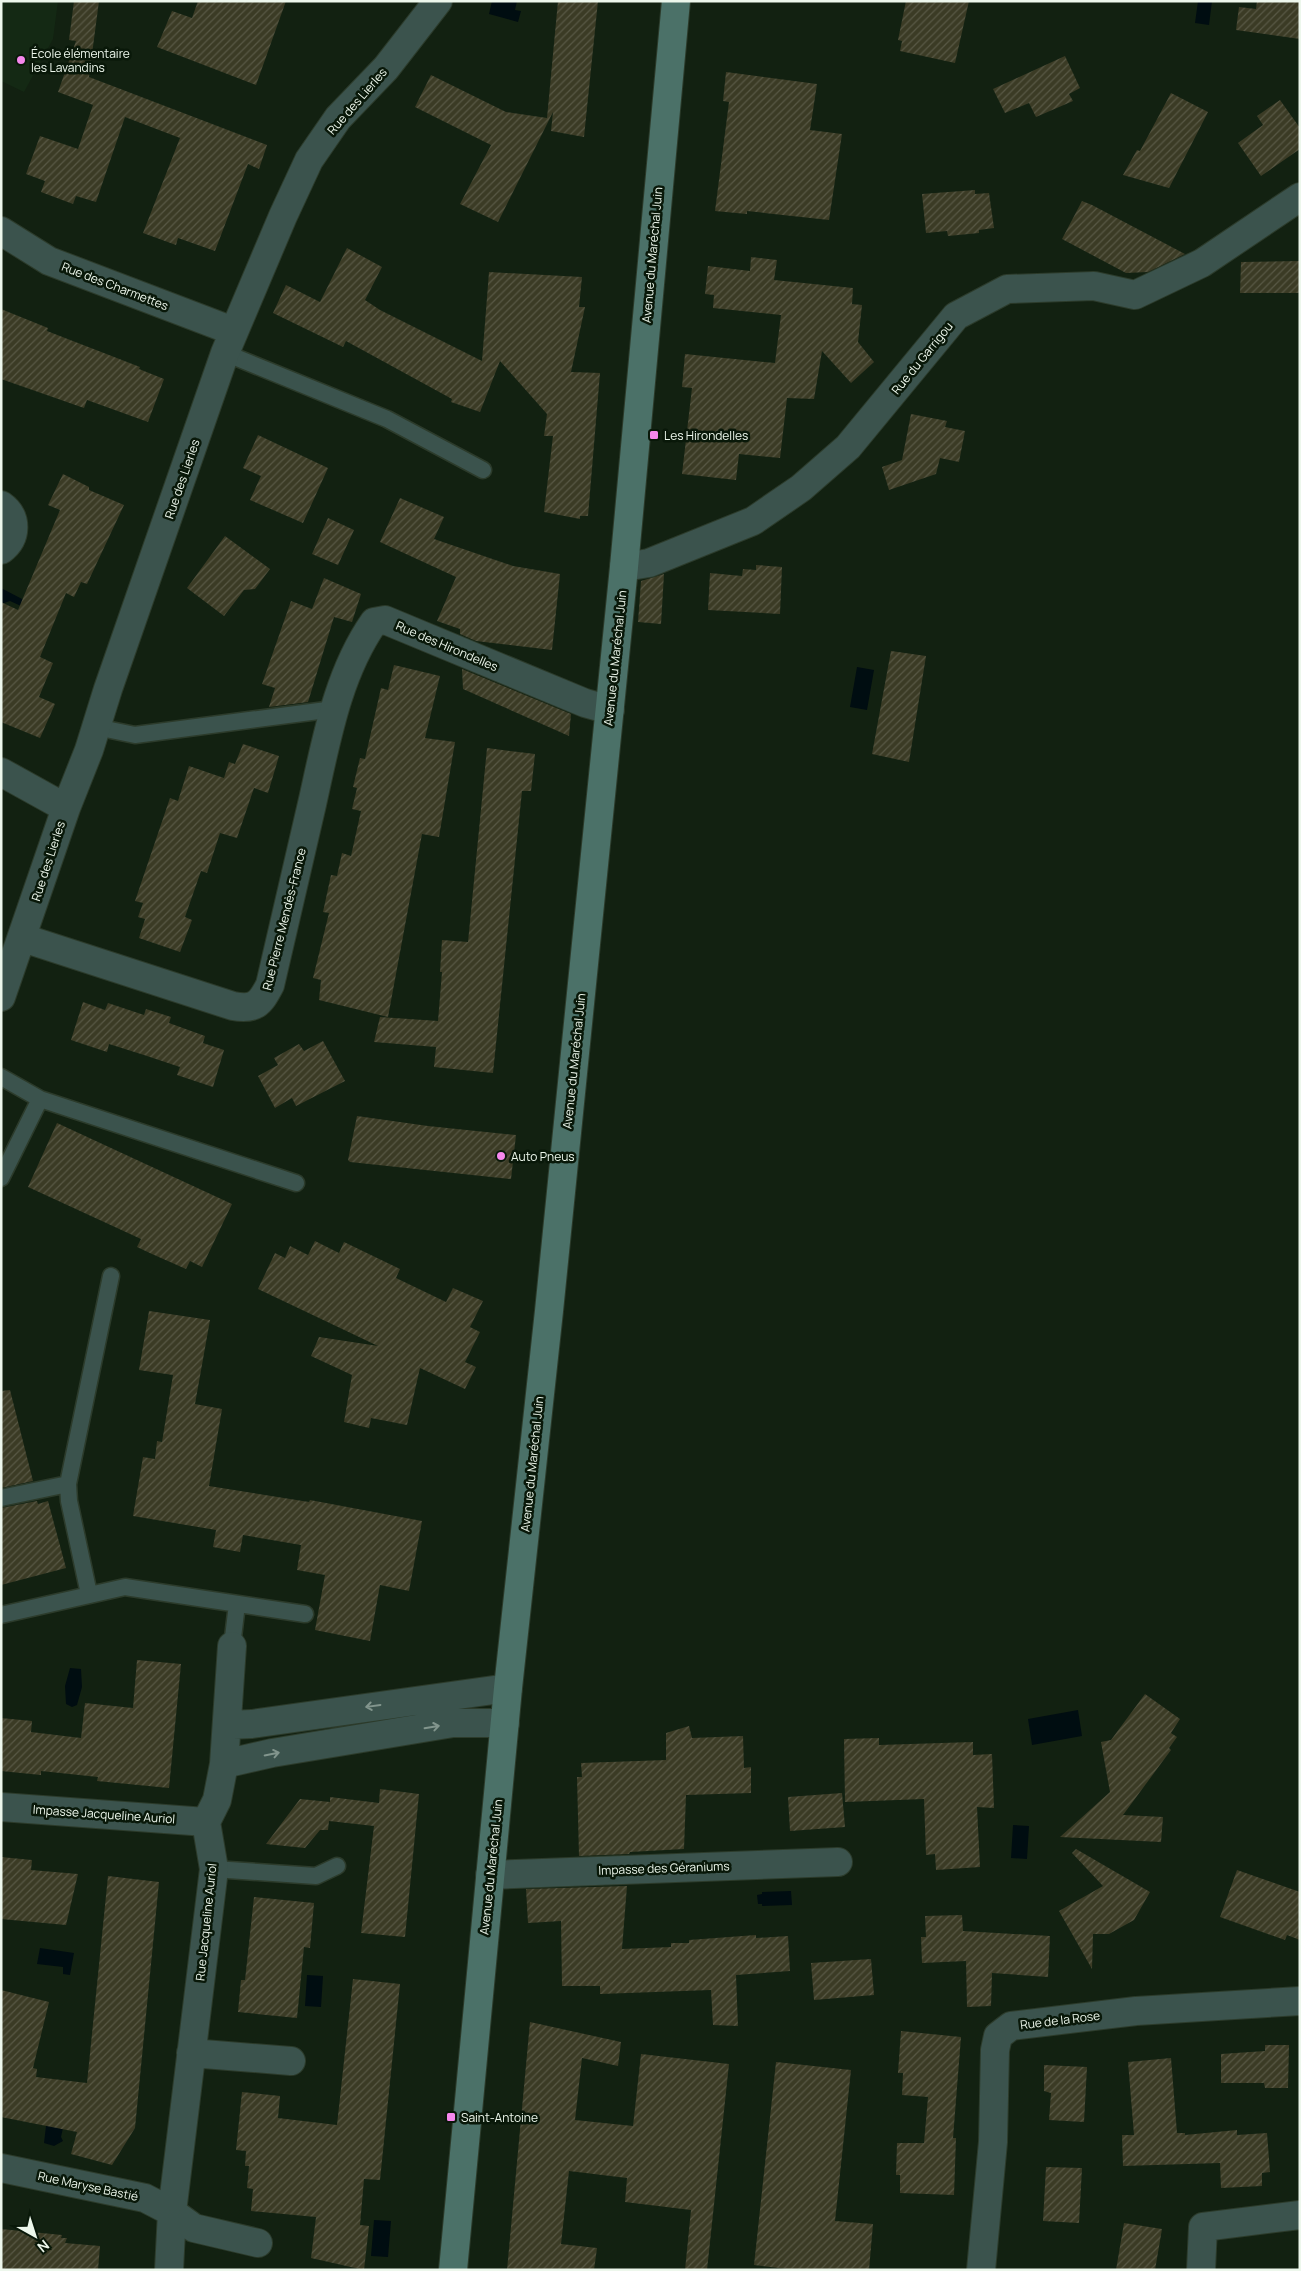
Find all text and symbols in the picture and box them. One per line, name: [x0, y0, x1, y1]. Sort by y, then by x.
place label: École élémentaire les Lavandins: [31, 45, 130, 76]
marker: École élémentaire les Lavandins: [15, 54, 27, 66]
street label: Rue des Lierles: [323, 64, 391, 138]
street label: Avenue du Maréchal Juin: [638, 186, 666, 324]
street label: Rue des Charmettes: [59, 258, 171, 314]
street label: Rue du Garrigou: [887, 318, 957, 398]
place label: Les Hirondelles: [664, 427, 748, 444]
marker: Les Hirondelles: [648, 429, 660, 441]
street label: Rue des Lierles: [160, 437, 204, 521]
street label: Avenue du Maréchal Juin: [599, 589, 631, 727]
street label: Rue des Hirondelles: [393, 617, 501, 675]
street label: Rue des Lierles: [27, 819, 69, 903]
street label: Rue Pierre Mendès-France: [258, 846, 310, 992]
street label: Avenue du Maréchal Juin: [558, 992, 590, 1130]
place label: Auto Pneus: [511, 1148, 575, 1165]
marker: Auto Pneus: [495, 1150, 507, 1162]
street label: Avenue du Maréchal Juin: [516, 1395, 548, 1533]
one-way arrow: [365, 1701, 381, 1711]
one-way arrow: [424, 1721, 440, 1731]
one-way arrow: [263, 1748, 279, 1758]
street label: Avenue du Maréchal Juin: [475, 1798, 507, 1936]
street label: Impasse Jacqueline Auriol: [32, 1801, 176, 1827]
street label: Impasse des Géraniums: [598, 1857, 730, 1879]
street label: Rue Jacqueline Auriol: [191, 1862, 221, 1982]
street label: Rue de la Rose: [1019, 2007, 1101, 2033]
place label: Saint-Antoine: [461, 2109, 538, 2126]
marker: Saint-Antoine: [445, 2111, 457, 2123]
street label: Rue Maryse Bastié: [36, 2167, 140, 2205]
north arrow: [10, 2211, 60, 2261]
text: N: [34, 2236, 53, 2257]

